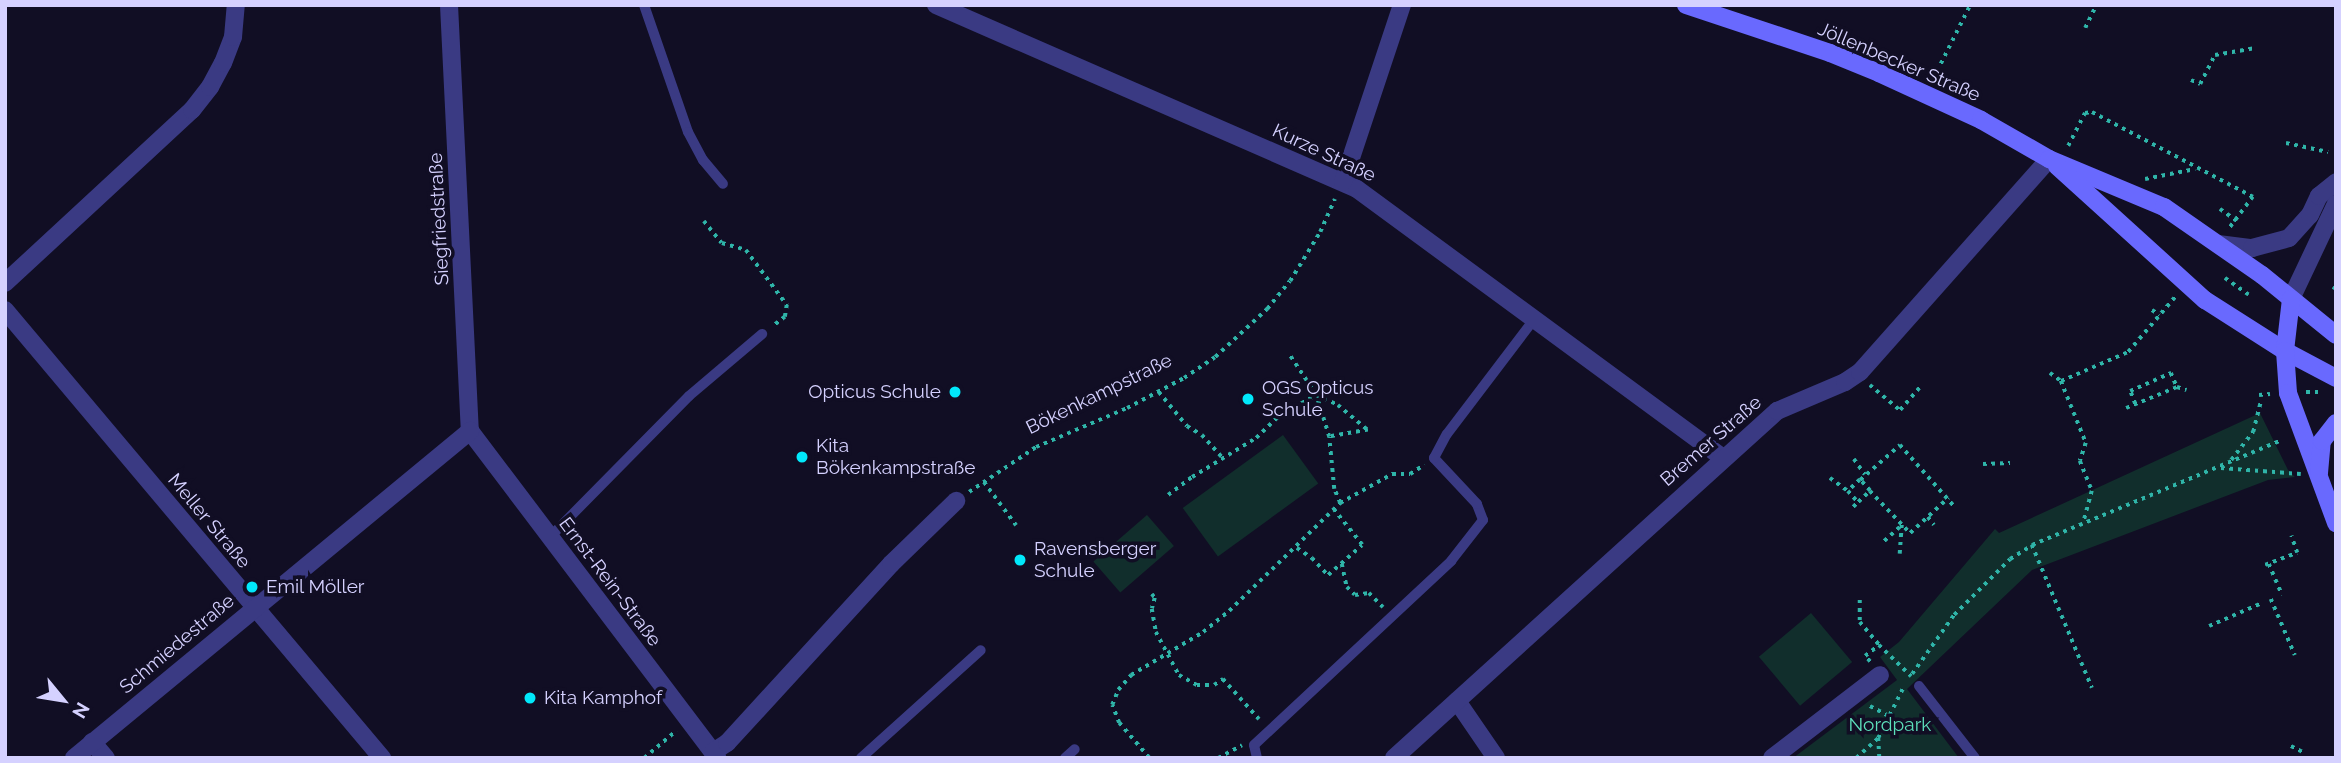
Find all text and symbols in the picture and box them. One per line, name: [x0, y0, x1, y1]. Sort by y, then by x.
street label: Jöllenbecker Straße: [1814, 17, 1984, 107]
street label: Kurze Straße: [1269, 119, 1379, 187]
street label: Siegfriedstraße: [424, 152, 454, 286]
street label: Bökenkampstraße: [1022, 349, 1176, 439]
place label: OGS Opticus Schule: [1262, 377, 1373, 421]
place label: Opticus Schule: [808, 381, 941, 403]
marker: Opticus Schule: [947, 384, 963, 400]
marker: OGS Opticus Schule: [1240, 391, 1256, 407]
street label: Bremer Straße: [1656, 391, 1766, 491]
place label: Kita Bökenkampstraße: [816, 435, 975, 479]
marker: Kita Bökenkampstraße: [794, 449, 810, 465]
street label: Meller Straße: [163, 469, 255, 573]
street label: Ernst-Rein-Straße: [554, 513, 666, 651]
place label: Ravensberger Schule: [1034, 538, 1156, 582]
marker: Ravensberger Schule: [1012, 552, 1028, 568]
place label: Emil Möller: [266, 576, 365, 598]
marker: Emil Möller: [244, 579, 260, 595]
street label: Schmiedestraße: [115, 589, 239, 699]
north arrow: [28, 665, 98, 735]
place label: Kita Kamphof: [544, 687, 662, 709]
marker: Kita Kamphof: [522, 690, 538, 706]
text: N: [68, 699, 94, 722]
park label: Nordpark: [1849, 714, 1931, 736]

